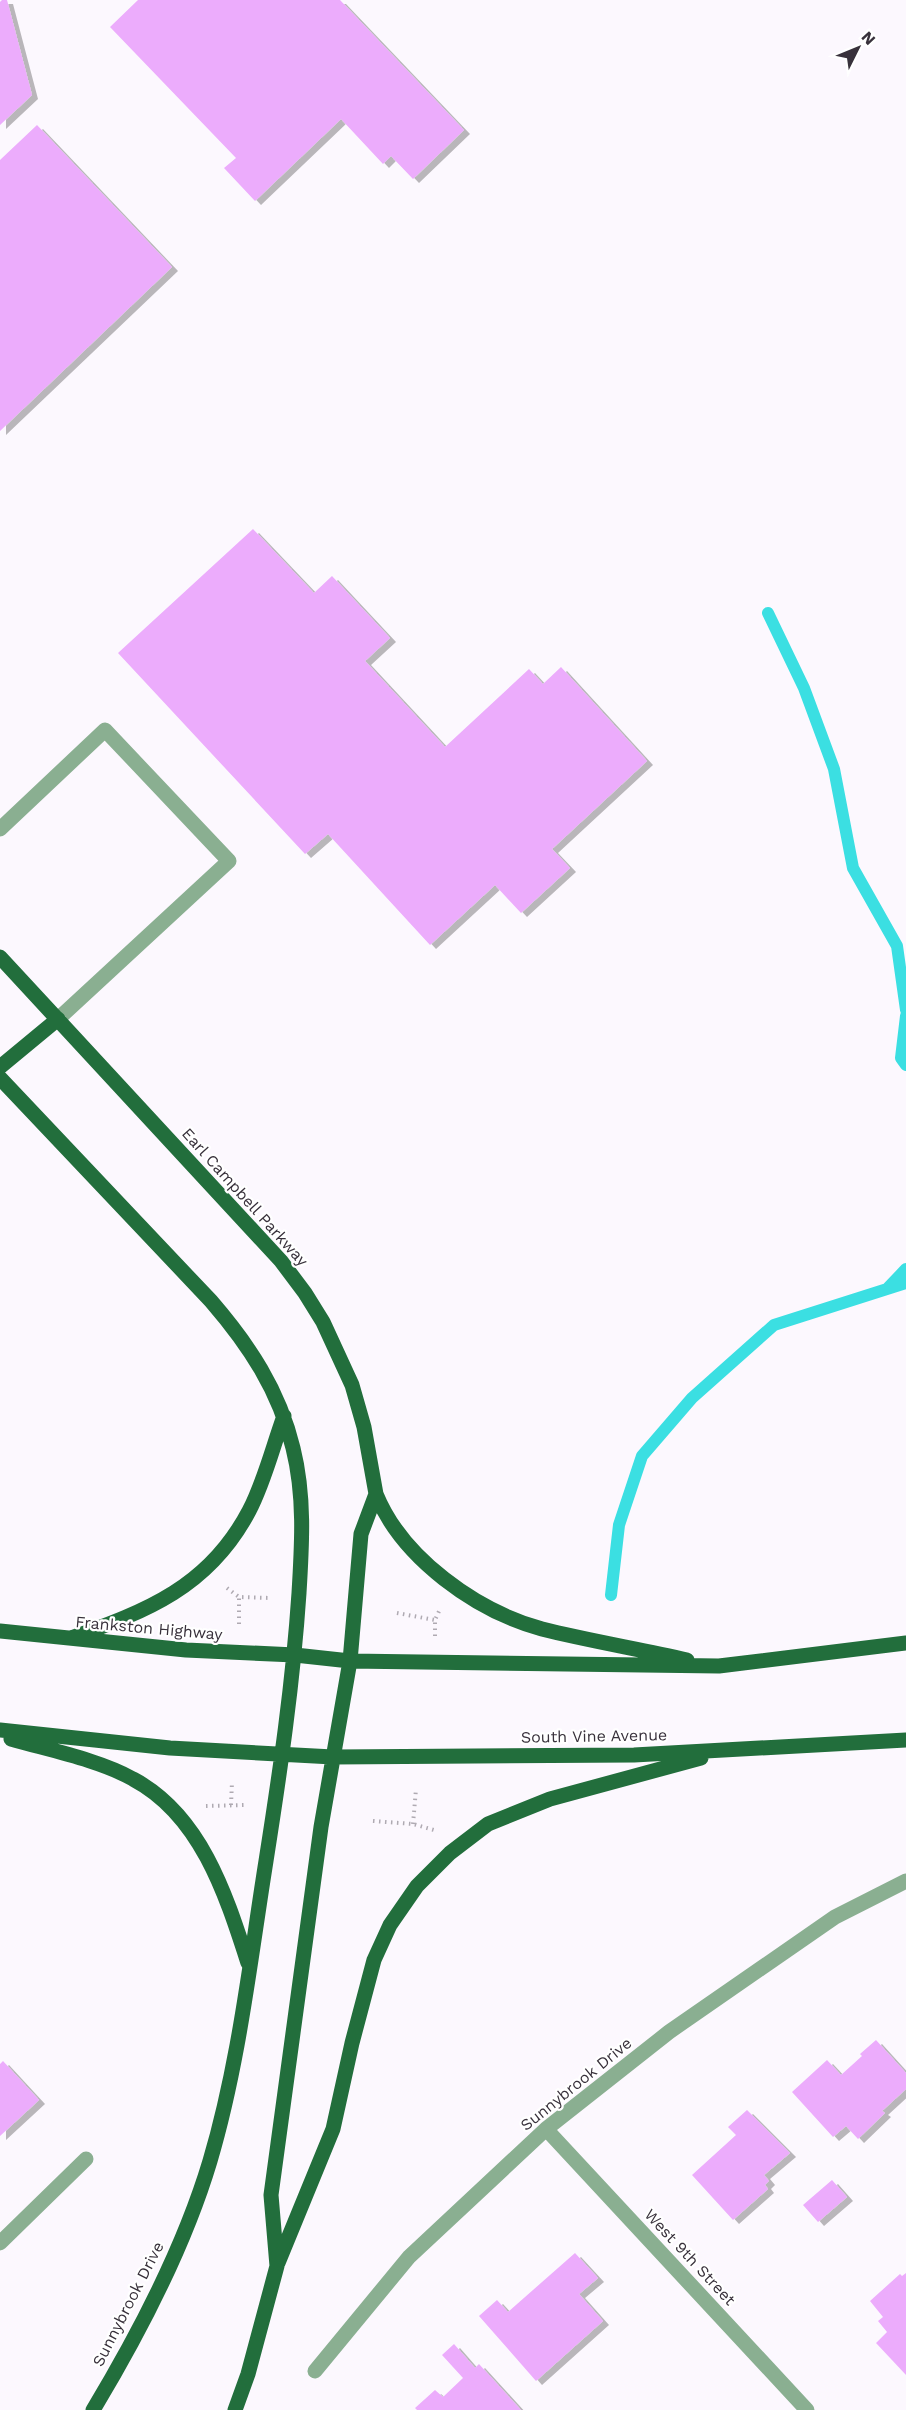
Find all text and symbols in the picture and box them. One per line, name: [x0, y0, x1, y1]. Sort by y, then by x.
north arrow: [828, 18, 888, 78]
text: N: [858, 27, 880, 49]
street label: Earl Campbell Parkway: [178, 1124, 313, 1271]
street label: Frankston Highway: [75, 1612, 224, 1644]
street label: South Vine Avenue: [521, 1725, 667, 1747]
street label: Sunnybrook Drive: [517, 2033, 635, 2135]
street label: West 9th Street: [641, 2205, 740, 2309]
street label: Sunnybrook Drive: [88, 2238, 168, 2370]

